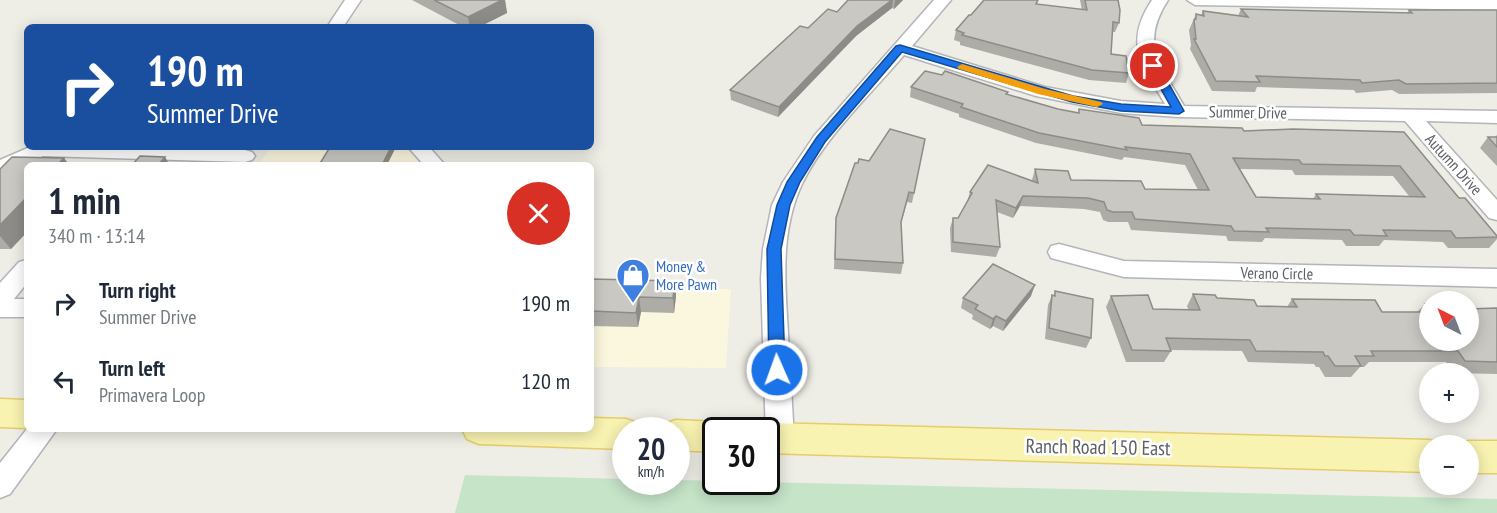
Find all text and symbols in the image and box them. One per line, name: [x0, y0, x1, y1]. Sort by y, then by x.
pin: [1127, 40, 1178, 91]
text: 190 m: [147, 43, 244, 98]
icon: right: [48, 48, 126, 126]
icon: arrive: [1136, 49, 1169, 82]
text: Summer Drive: [147, 96, 279, 130]
street label: Summer Drive: [1209, 101, 1287, 123]
street label: Autumn Drive: [1421, 129, 1487, 199]
text: 1 min: [48, 177, 121, 224]
button: close: [507, 182, 570, 245]
text: 340 m · 13:14: [48, 223, 145, 249]
place label: Money & More Pawn: [656, 256, 717, 294]
shop icon: Money & More Pawn: [615, 257, 651, 304]
street label: Verano Circle: [1240, 262, 1313, 284]
text: Turn right: [99, 276, 176, 304]
icon: right: [48, 287, 81, 320]
text: 190 m: [521, 289, 570, 317]
north arrow: [1419, 291, 1479, 351]
map controls: [1419, 291, 1479, 495]
text: Summer Drive: [99, 304, 197, 330]
position arrow: [745, 338, 809, 402]
text: Turn left: [99, 354, 165, 382]
button: +: [1419, 363, 1479, 423]
icon: left: [48, 365, 81, 398]
text: 120 m: [521, 367, 570, 395]
text: Primavera Loop: [99, 382, 205, 408]
speed limit sign: 30: [702, 417, 780, 495]
text: 20: [637, 429, 665, 468]
street label: Ranch Road 150 East: [1025, 433, 1171, 461]
button: −: [1419, 435, 1479, 495]
text: km/h: [638, 462, 664, 481]

